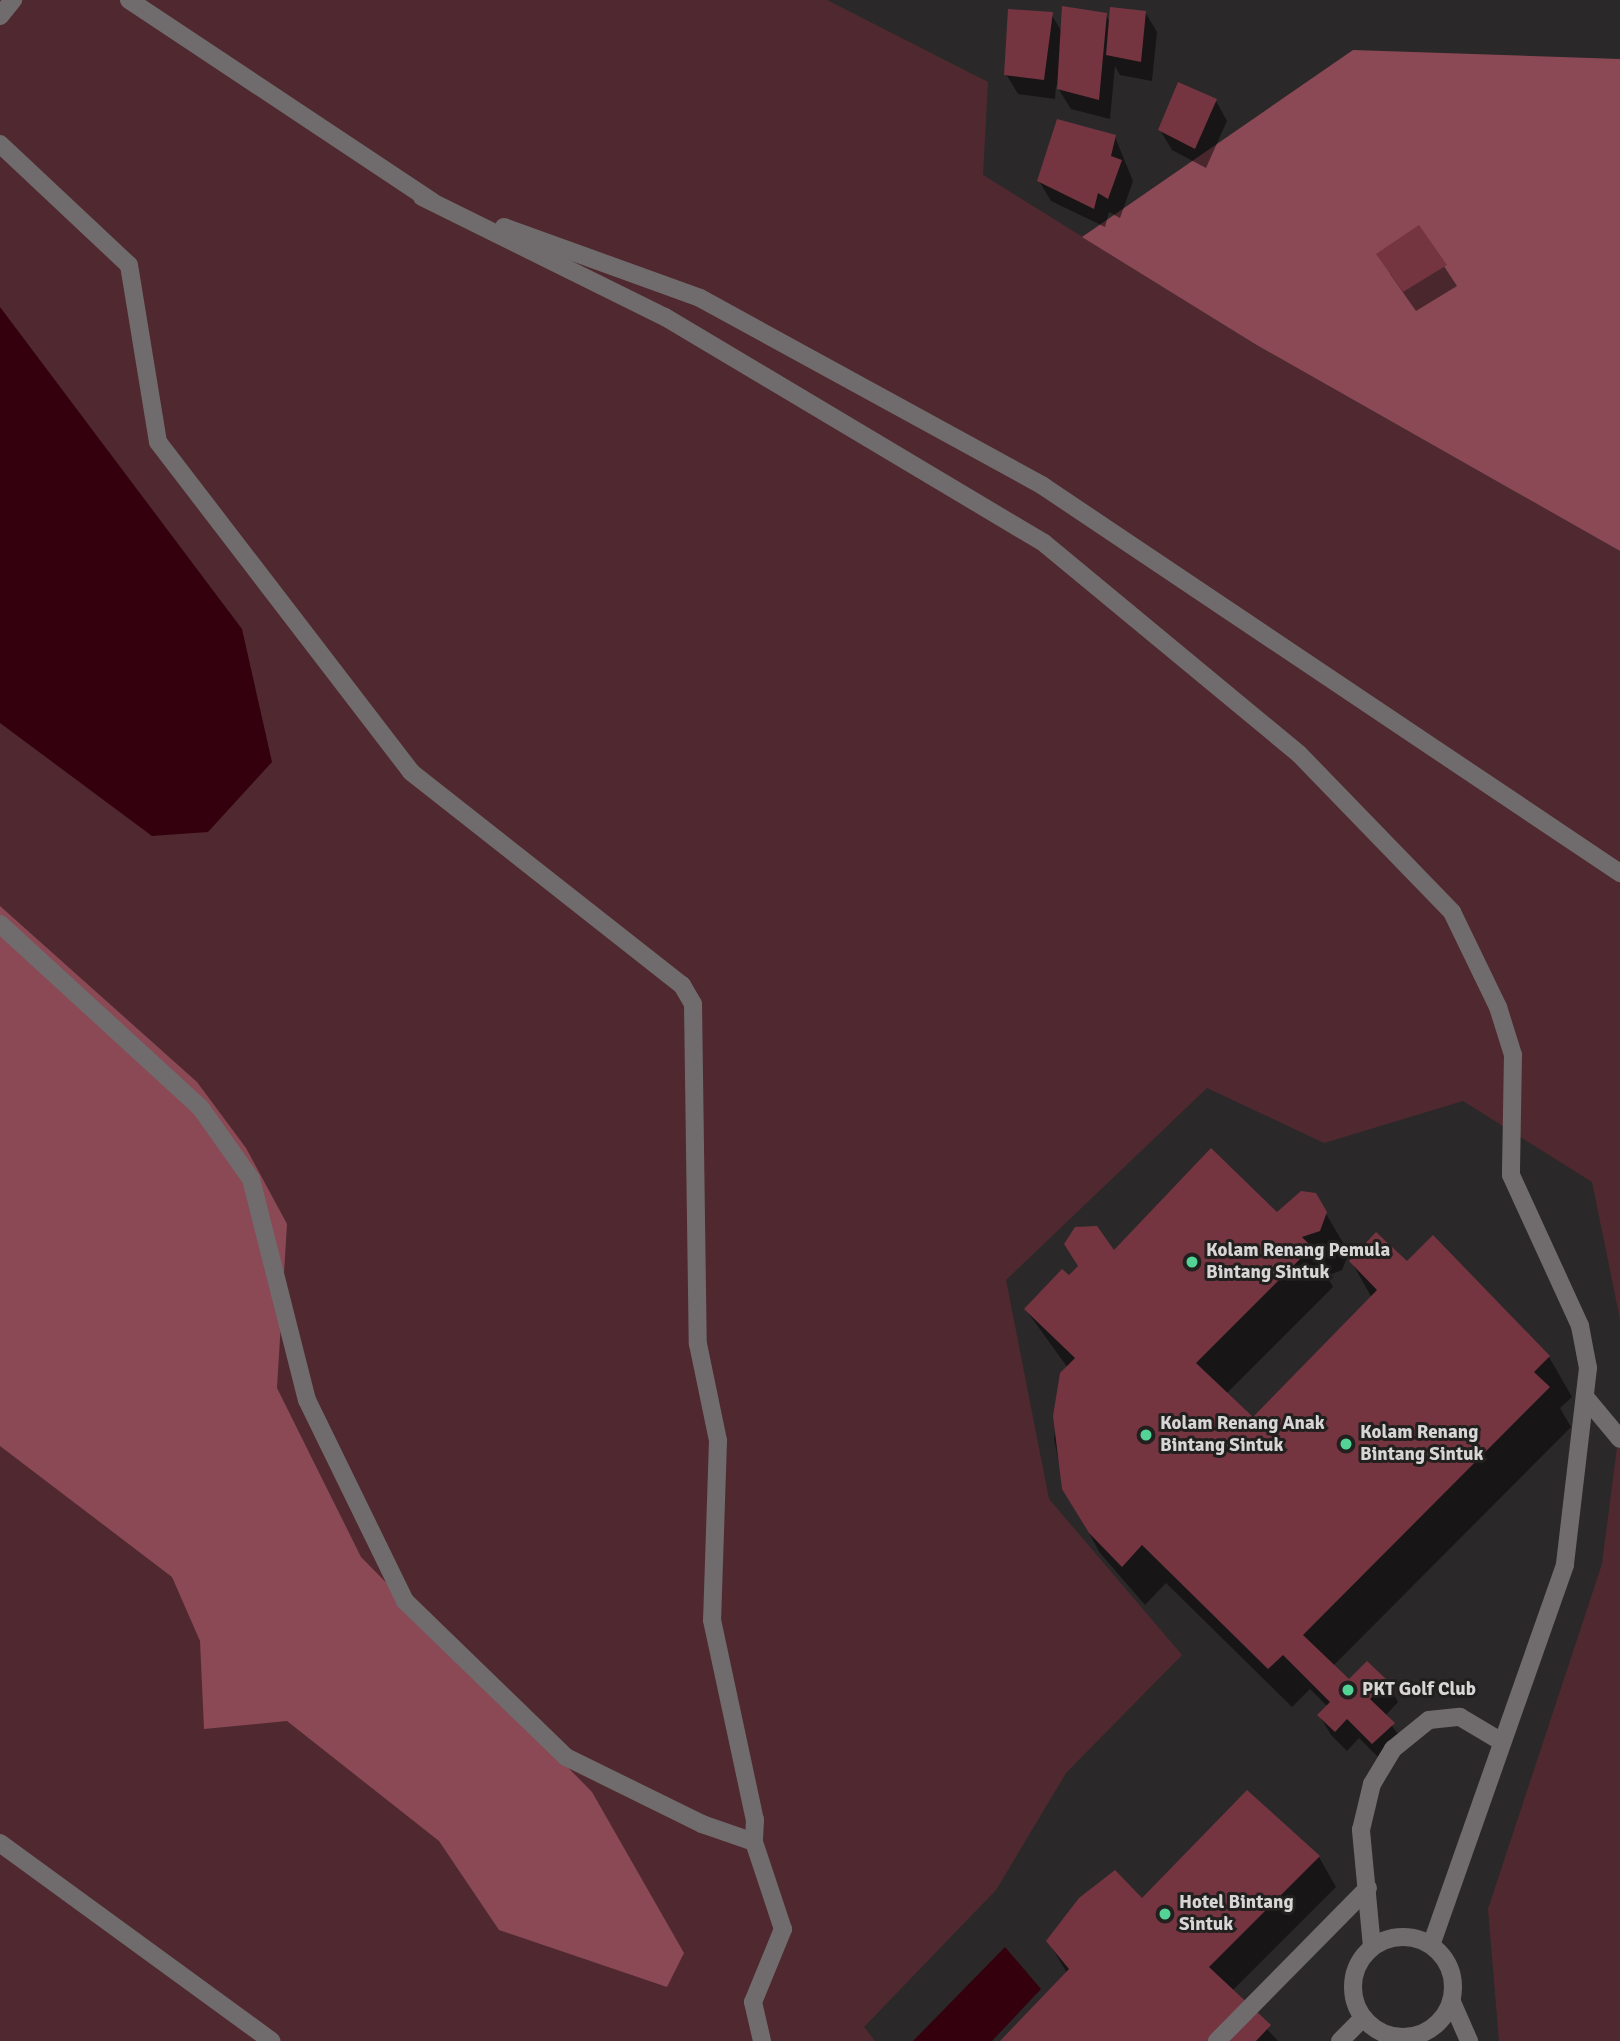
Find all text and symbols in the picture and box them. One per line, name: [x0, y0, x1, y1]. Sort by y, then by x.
place label: Kolam Renang Pemula Bintang Sintuk: [1206, 1240, 1390, 1284]
marker: Kolam Renang Pemula Bintang Sintuk: [1184, 1254, 1200, 1270]
place label: Kolam Renang Anak Bintang Sintuk: [1160, 1413, 1325, 1457]
place label: Kolam Renang Bintang Sintuk: [1360, 1422, 1483, 1466]
marker: Kolam Renang Anak Bintang Sintuk: [1138, 1427, 1154, 1443]
marker: Kolam Renang Bintang Sintuk: [1338, 1436, 1354, 1452]
place label: PKT Golf Club: [1362, 1679, 1476, 1701]
marker: PKT Golf Club: [1340, 1682, 1356, 1698]
place label: Hotel Bintang Sintuk: [1179, 1892, 1294, 1936]
marker: Hotel Bintang Sintuk: [1157, 1906, 1173, 1922]

